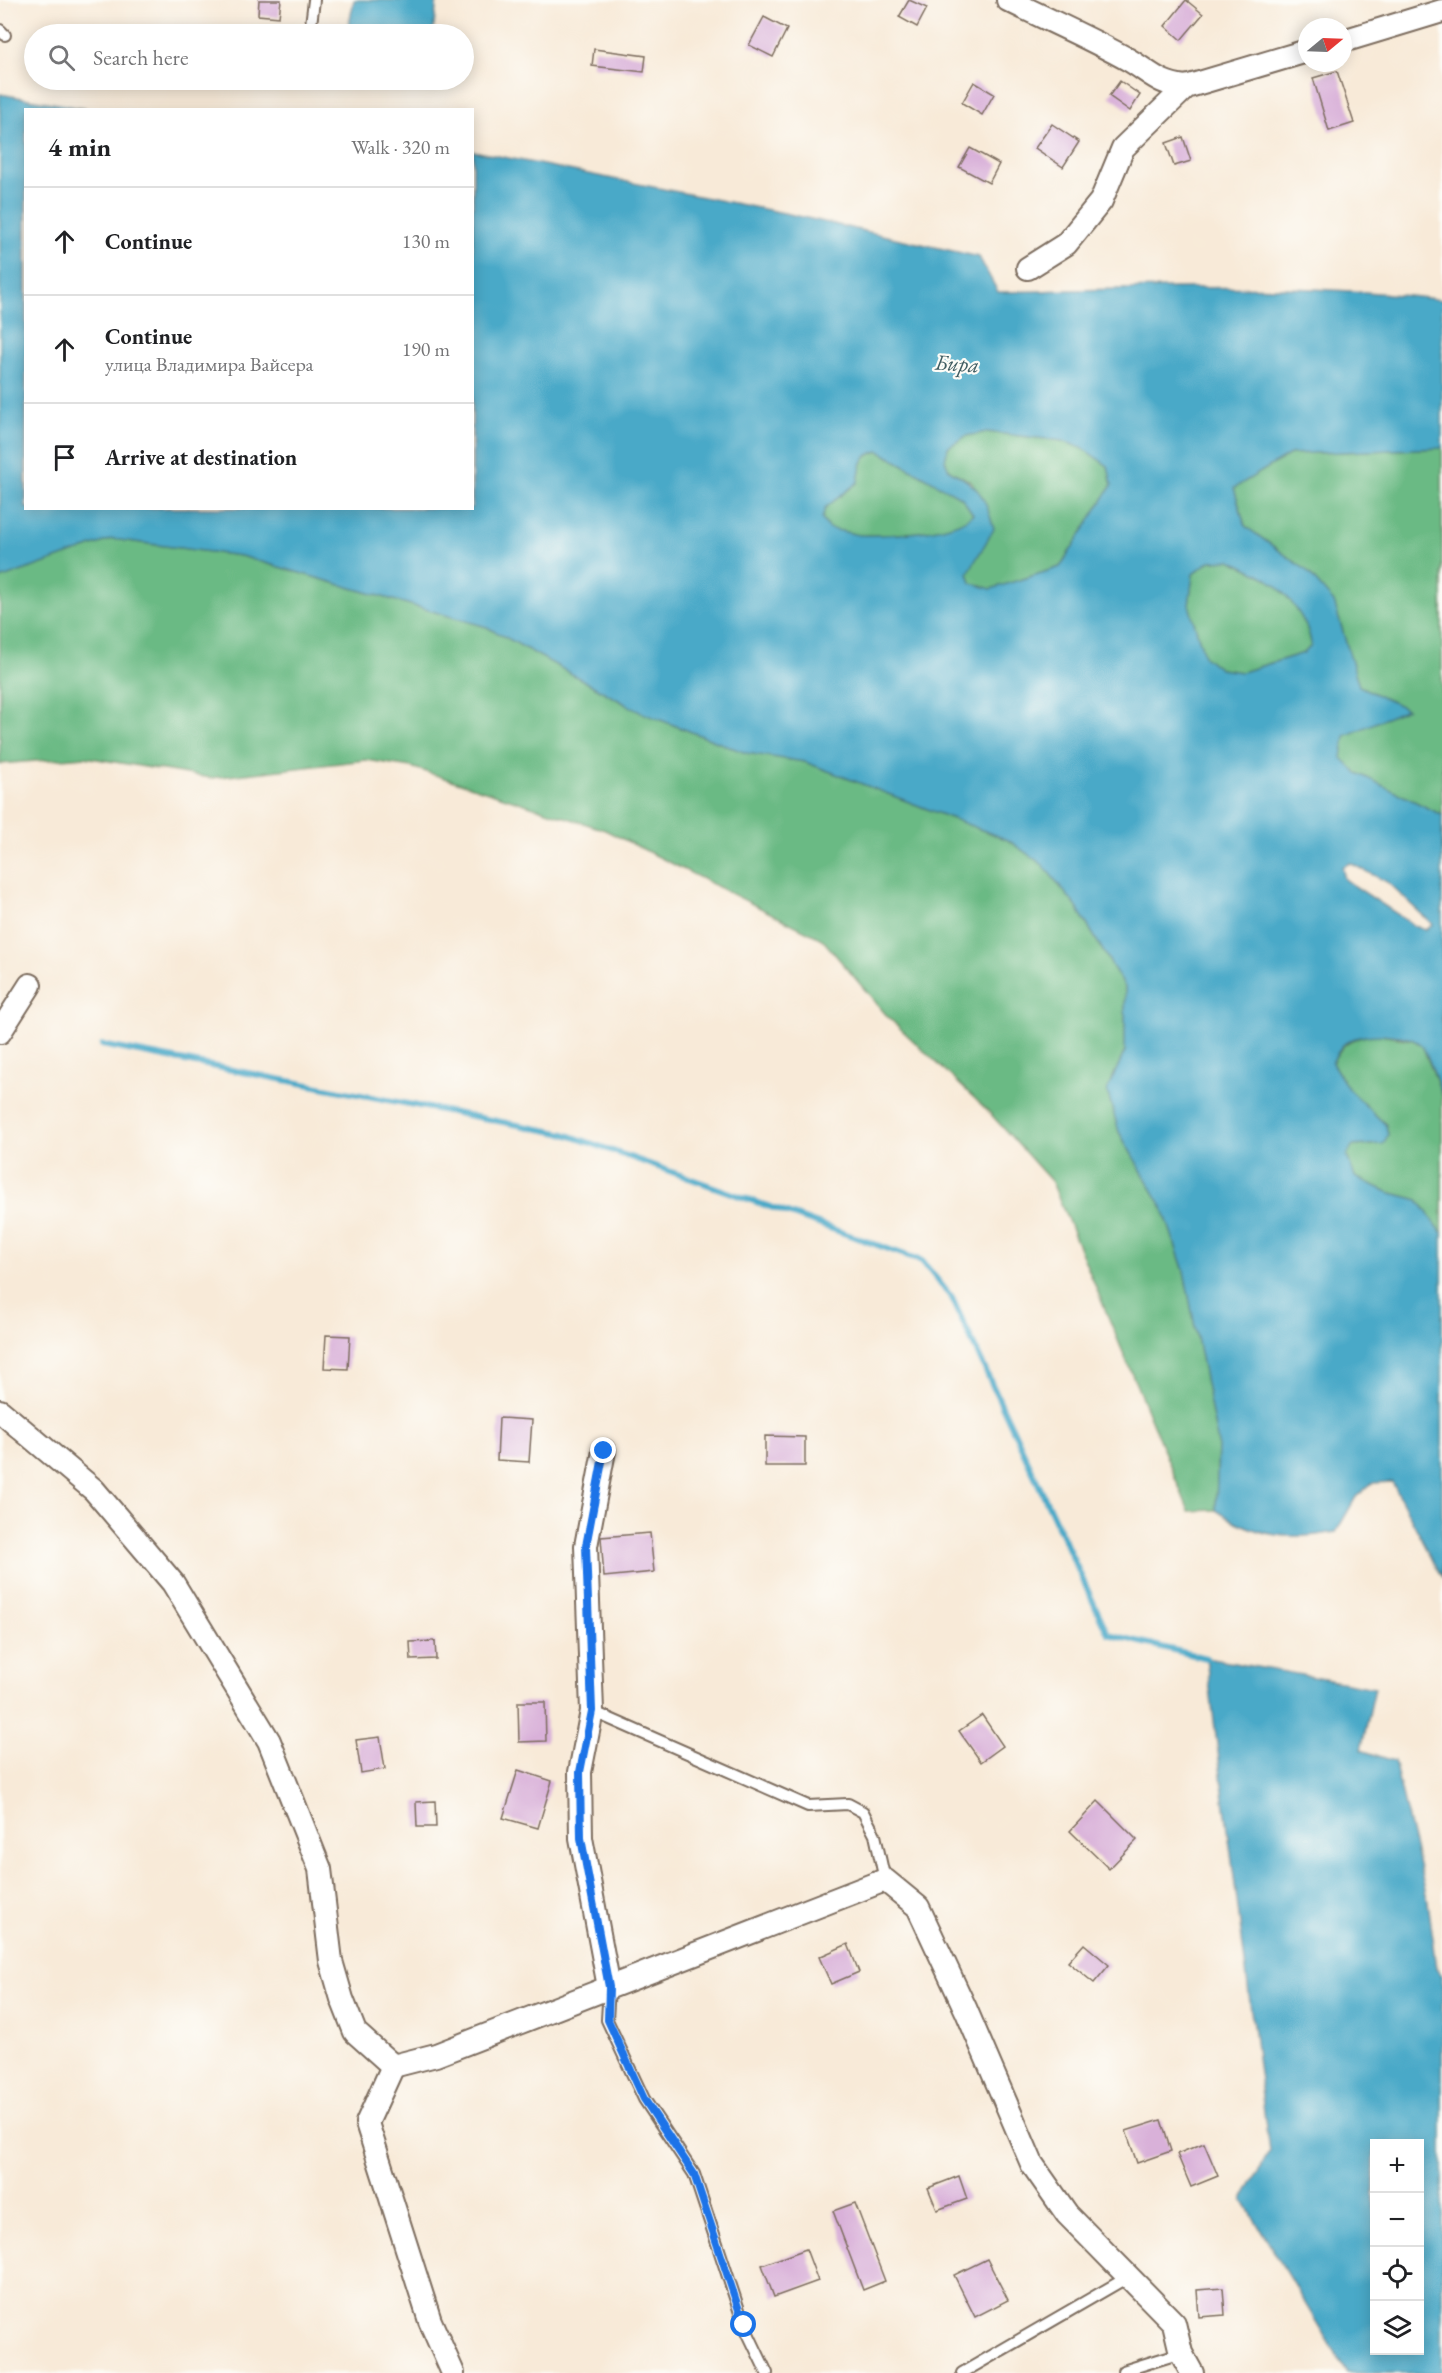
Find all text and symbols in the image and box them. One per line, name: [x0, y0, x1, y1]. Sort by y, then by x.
north arrow: [1298, 18, 1352, 72]
search box: [24, 24, 474, 90]
icon: search: [45, 41, 78, 74]
text: Search here: [93, 43, 188, 72]
text: 4 min: [48, 130, 111, 164]
text: Walk · 320 m: [351, 134, 450, 160]
icon: ahead: [48, 225, 81, 258]
text: Continue: [105, 227, 192, 256]
text: 130 m: [402, 228, 450, 254]
text: Continue: [105, 322, 192, 351]
icon: ahead: [48, 333, 81, 366]
text: 190 m: [402, 336, 450, 362]
water label: Бира: [933, 347, 980, 380]
text: улица Владимира Вайсера: [105, 351, 314, 377]
icon: arrive: [48, 441, 81, 474]
text: Arrive at destination: [105, 443, 297, 472]
route end: [590, 1437, 616, 1463]
map controls: [1370, 2139, 1424, 2355]
button: +: [1370, 2139, 1424, 2193]
button: −: [1370, 2193, 1424, 2247]
button: locate: [1370, 2247, 1424, 2301]
button: layers: [1370, 2301, 1424, 2355]
route start: [730, 2311, 756, 2337]

